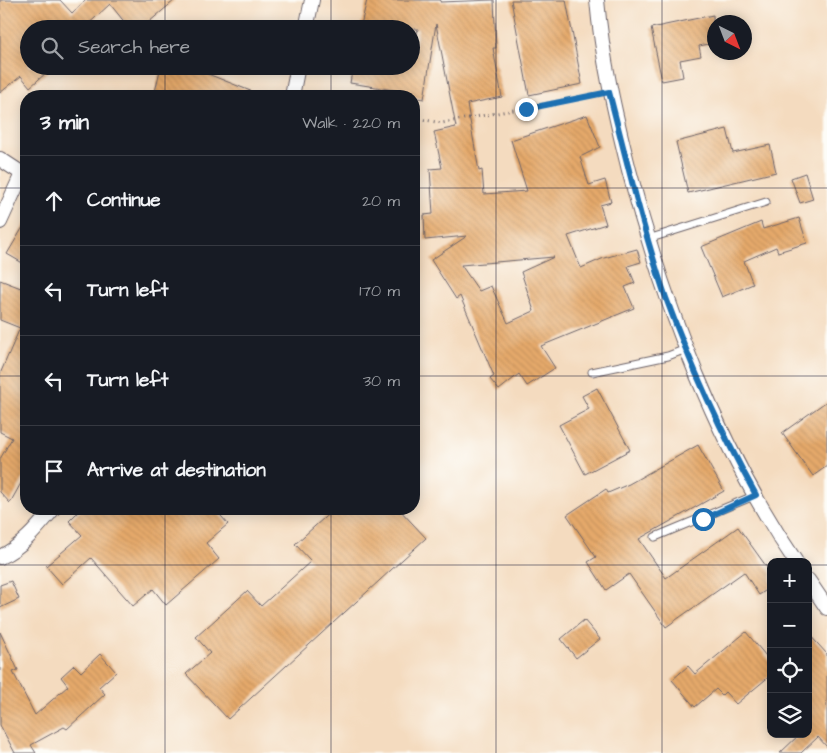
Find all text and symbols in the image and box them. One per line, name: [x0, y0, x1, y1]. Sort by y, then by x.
north arrow: [707, 15, 752, 60]
search box: [20, 20, 420, 75]
icon: search: [38, 34, 66, 62]
text: Search here: [78, 34, 190, 61]
route end: [515, 98, 538, 121]
text: 3 min: [40, 108, 89, 137]
text: Walk · 220 m: [302, 112, 400, 134]
icon: ahead: [40, 187, 68, 215]
text: Continue: [87, 187, 161, 214]
text: 20 m: [362, 190, 400, 212]
icon: left: [40, 277, 68, 305]
text: Turn left: [87, 277, 168, 304]
text: 170 m: [359, 280, 400, 302]
icon: left: [40, 367, 68, 395]
text: Turn left: [87, 367, 168, 394]
text: 30 m: [363, 370, 400, 392]
icon: arrive: [40, 457, 68, 485]
text: Arrive at destination: [87, 457, 266, 484]
route start: [692, 508, 715, 531]
map controls: [767, 558, 812, 738]
button: +: [767, 558, 812, 603]
button: −: [767, 603, 812, 648]
button: locate: [767, 648, 812, 693]
button: layers: [767, 693, 812, 738]

